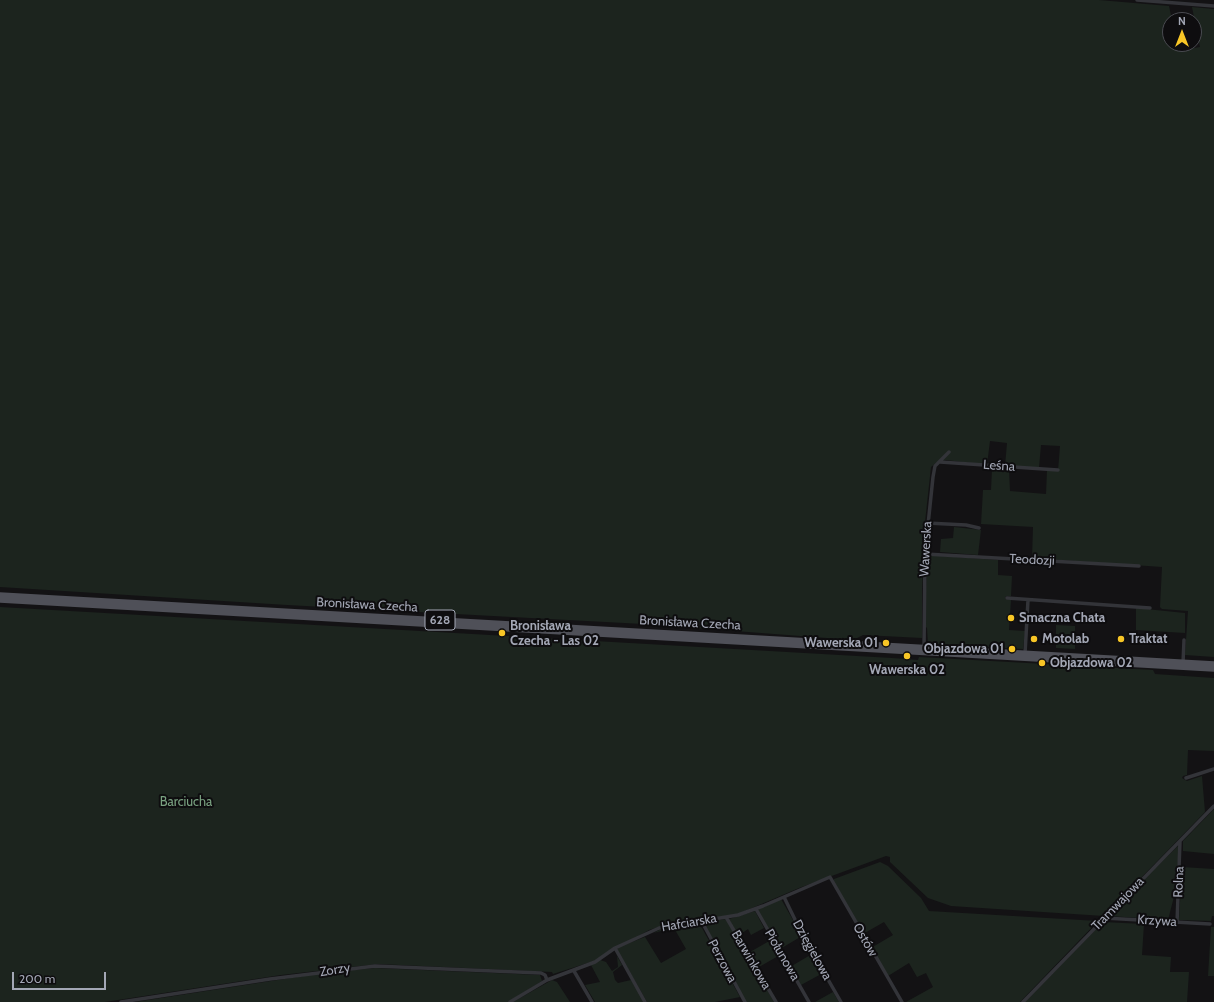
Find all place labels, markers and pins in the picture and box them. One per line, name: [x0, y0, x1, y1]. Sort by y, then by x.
place label: Smaczna Chata: [1019, 610, 1105, 626]
marker: Smaczna Chata: [1006, 613, 1016, 623]
place label: Bronisława Czecha - Las 02: [510, 618, 599, 649]
marker: Bronisława Czecha - Las 02: [497, 628, 507, 638]
place label: Motolab: [1042, 631, 1089, 647]
place label: Traktat: [1129, 631, 1167, 647]
marker: Motolab: [1029, 634, 1039, 644]
marker: Traktat: [1116, 634, 1126, 644]
place label: Wawerska 01: [804, 635, 878, 651]
marker: Wawerska 01: [881, 638, 891, 648]
place label: Objazdowa 01: [924, 641, 1004, 657]
marker: Objazdowa 01: [1007, 644, 1017, 654]
marker: Wawerska 02: [902, 651, 912, 661]
place label: Objazdowa 02: [1050, 655, 1132, 671]
marker: Objazdowa 02: [1037, 658, 1047, 668]
place label: Wawerska 02: [869, 662, 945, 678]

